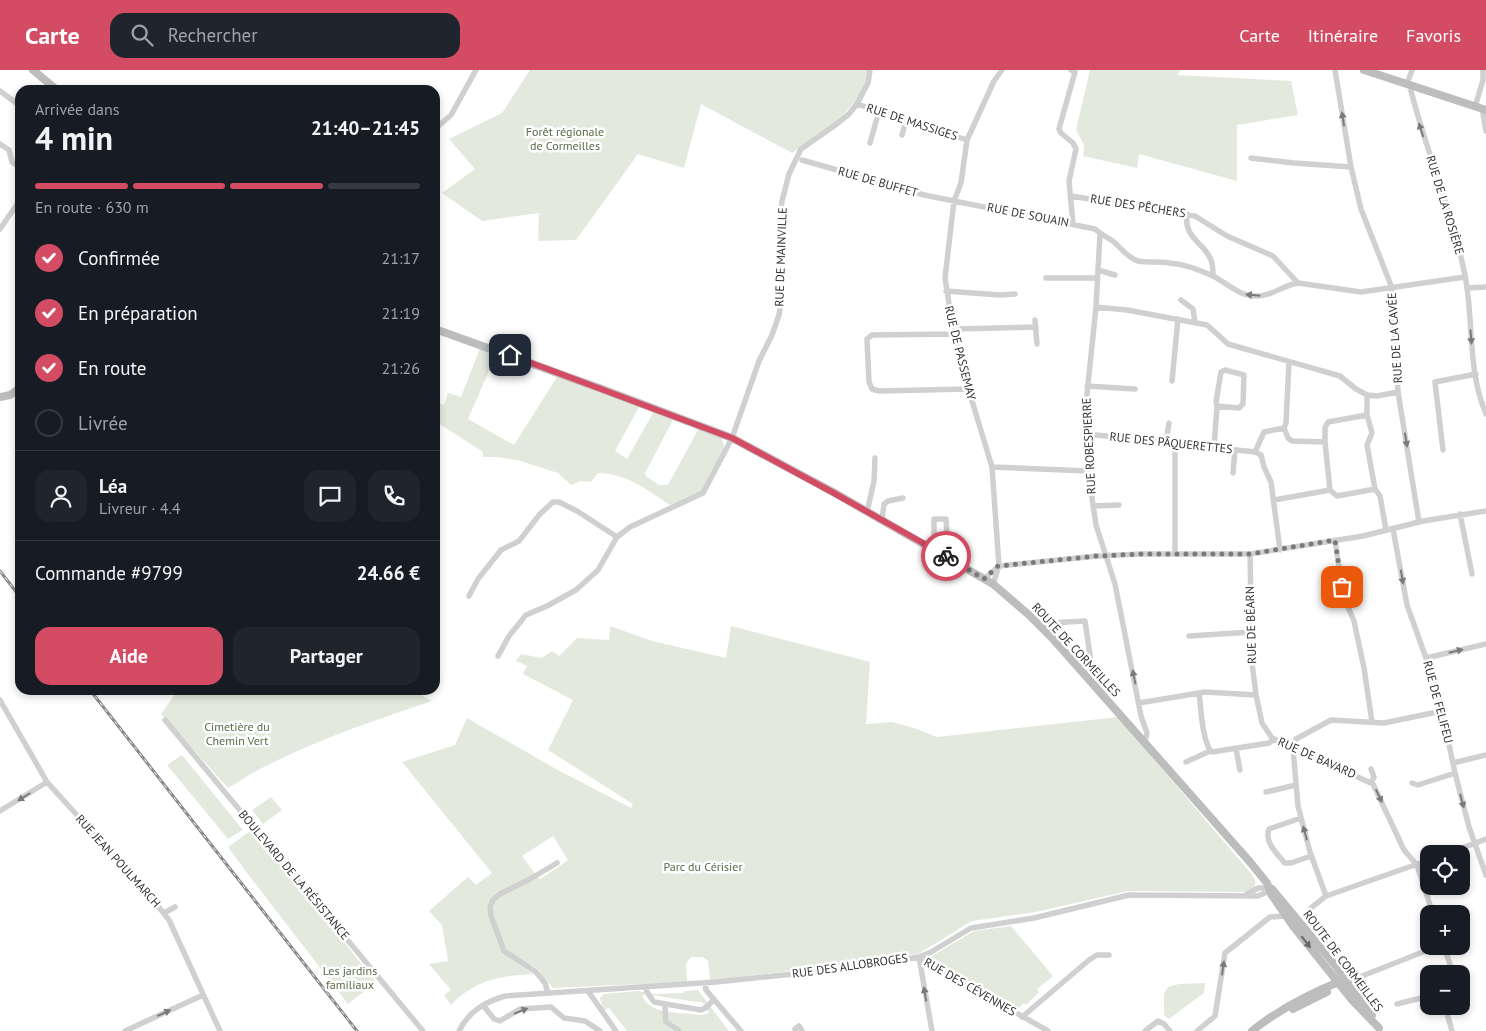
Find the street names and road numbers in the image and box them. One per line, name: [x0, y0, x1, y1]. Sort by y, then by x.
street label: RUE DE MASSIGES: [865, 100, 960, 143]
street label: RUE DE LA ROSIÈRE: [1423, 154, 1468, 256]
street label: RUE DE BUFFET: [836, 163, 920, 200]
street label: RUE DES PÊCHERS: [1089, 191, 1187, 220]
street label: RUE DE SOUAIN: [986, 199, 1070, 230]
street label: RUE DE MAINVILLE: [771, 207, 790, 307]
street label: RUE DE LA CAVÉE: [1384, 292, 1405, 384]
street label: RUE DE PASSEMAY: [942, 304, 980, 402]
street label: RUE ROBESPIERRE: [1078, 397, 1099, 495]
street label: RUE DES PÂQUERETTES: [1109, 429, 1233, 456]
street label: RUE DE BÉARN: [1242, 586, 1259, 664]
street label: ROUTE DE CORMEILLES: [1029, 600, 1124, 700]
street label: RUE DE FELIFEU: [1420, 659, 1457, 745]
street label: RUE DE BAVARD: [1276, 734, 1359, 782]
street label: BOULEVARD DE LA RÉSISTANCE: [236, 807, 353, 943]
street label: RUE JEAN POULMARCH: [73, 811, 164, 910]
street label: ROUTE DE CORMEILLES: [1300, 907, 1386, 1014]
street label: RUE DES ALLOBROGES: [791, 950, 909, 981]
street label: RUE DES CÉVENNES: [921, 954, 1019, 1019]

